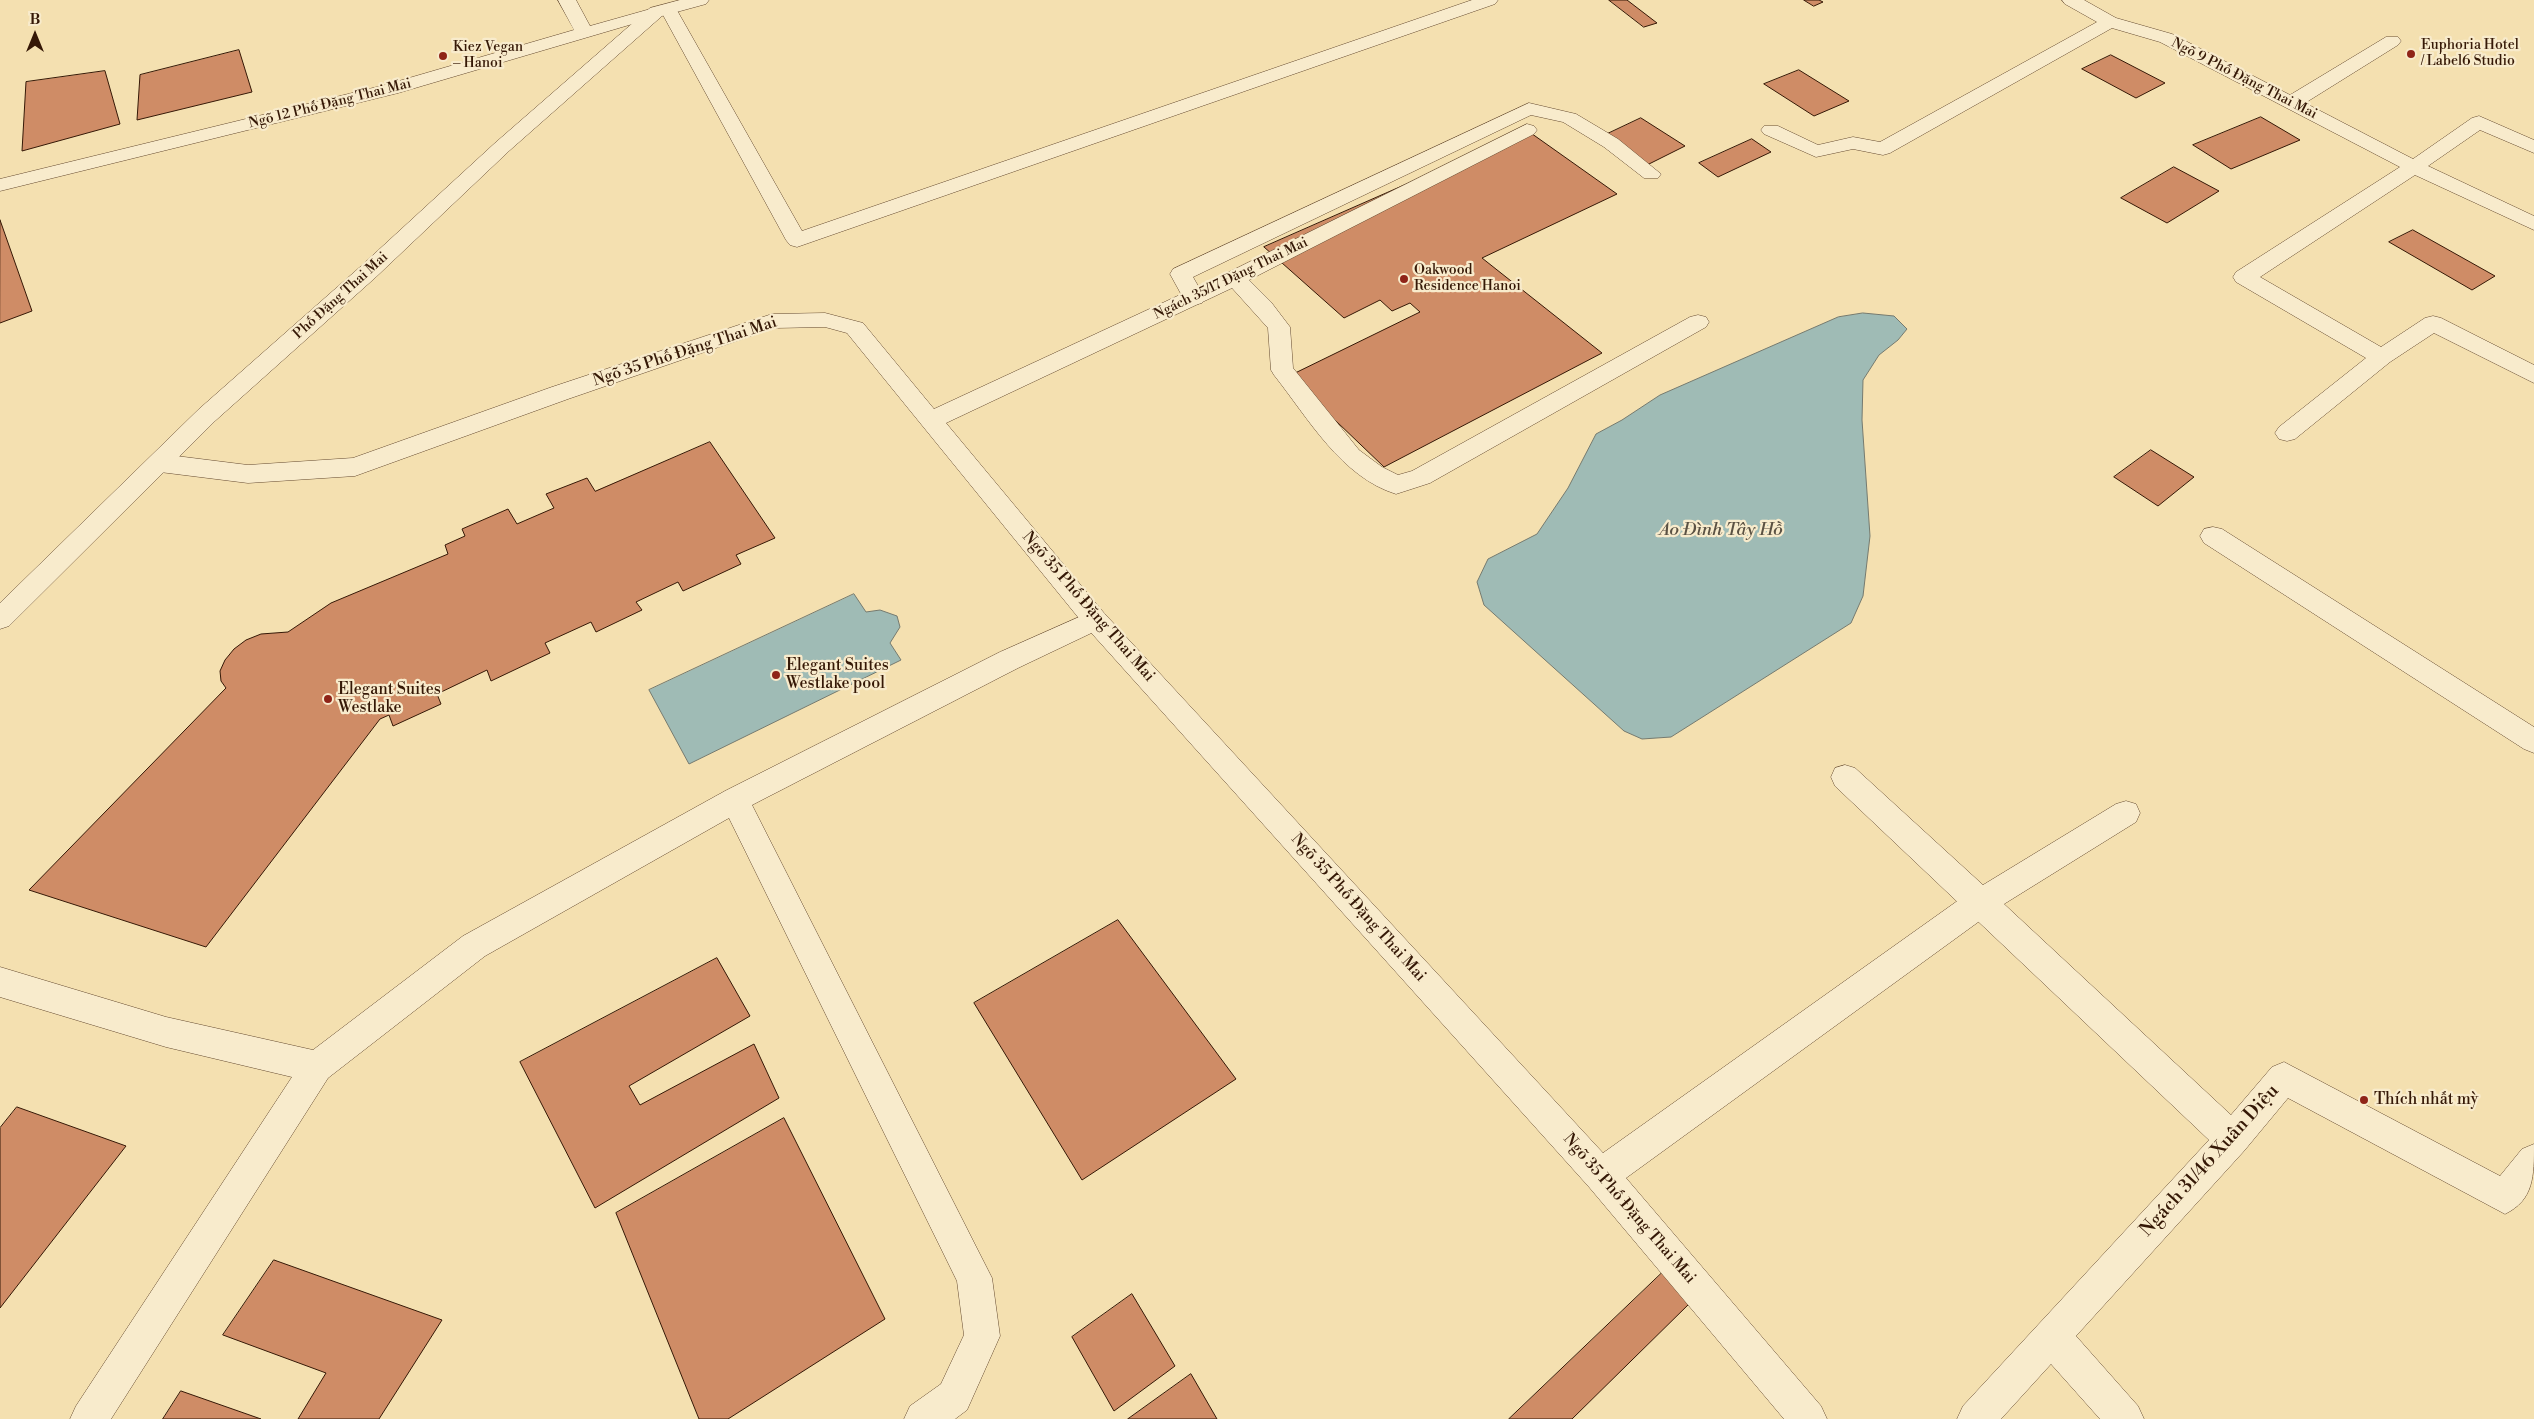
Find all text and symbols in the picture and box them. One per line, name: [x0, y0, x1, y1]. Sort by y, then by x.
north arrow: [10, 10, 60, 60]
text: B: [30, 11, 40, 29]
street label: Ngõ 9 Phố Đặng Thai Mai: [2168, 35, 2320, 123]
place label: Euphoria Hotel / Label6 Studio: [2421, 38, 2519, 70]
place label: Kiez Vegan – Hanoi: [453, 40, 523, 72]
marker: Euphoria Hotel / Label6 Studio: [2405, 48, 2417, 60]
marker: Kiez Vegan – Hanoi: [437, 50, 449, 62]
street label: Ngõ 12 Phố Đặng Thai Mai: [247, 76, 413, 132]
street label: Ngách 35/17 Đặng Thai Mai: [1151, 234, 1311, 324]
street label: Phố Đặng Thai Mai: [290, 249, 392, 343]
place label: Oakwood Residence Hanoi: [1414, 263, 1521, 296]
marker: Oakwood Residence Hanoi: [1398, 273, 1410, 285]
street label: Ngõ 35 Phố Đặng Thai Mai: [590, 313, 780, 391]
water label: Ao Đình Tây Hồ: [1659, 520, 1783, 542]
street label: Ngõ 35 Phố Đặng Thai Mai: [1018, 528, 1158, 686]
place label: Elegant Suites Westlake pool: [786, 656, 889, 694]
marker: Elegant Suites Westlake pool: [770, 669, 782, 681]
place label: Elegant Suites Westlake: [338, 680, 441, 718]
marker: Elegant Suites Westlake: [322, 693, 334, 705]
street label: Ngõ 35 Phố Đặng Thai Mai: [1286, 830, 1430, 986]
street label: Ngách 31/46 Xuân Diệu: [2136, 1080, 2284, 1242]
place label: Thích nhất mỳ: [2374, 1090, 2478, 1110]
marker: Thích nhất mỳ: [2358, 1094, 2370, 1106]
street label: Ngõ 35 Phố Đặng Thai Mai: [1559, 1130, 1699, 1288]

